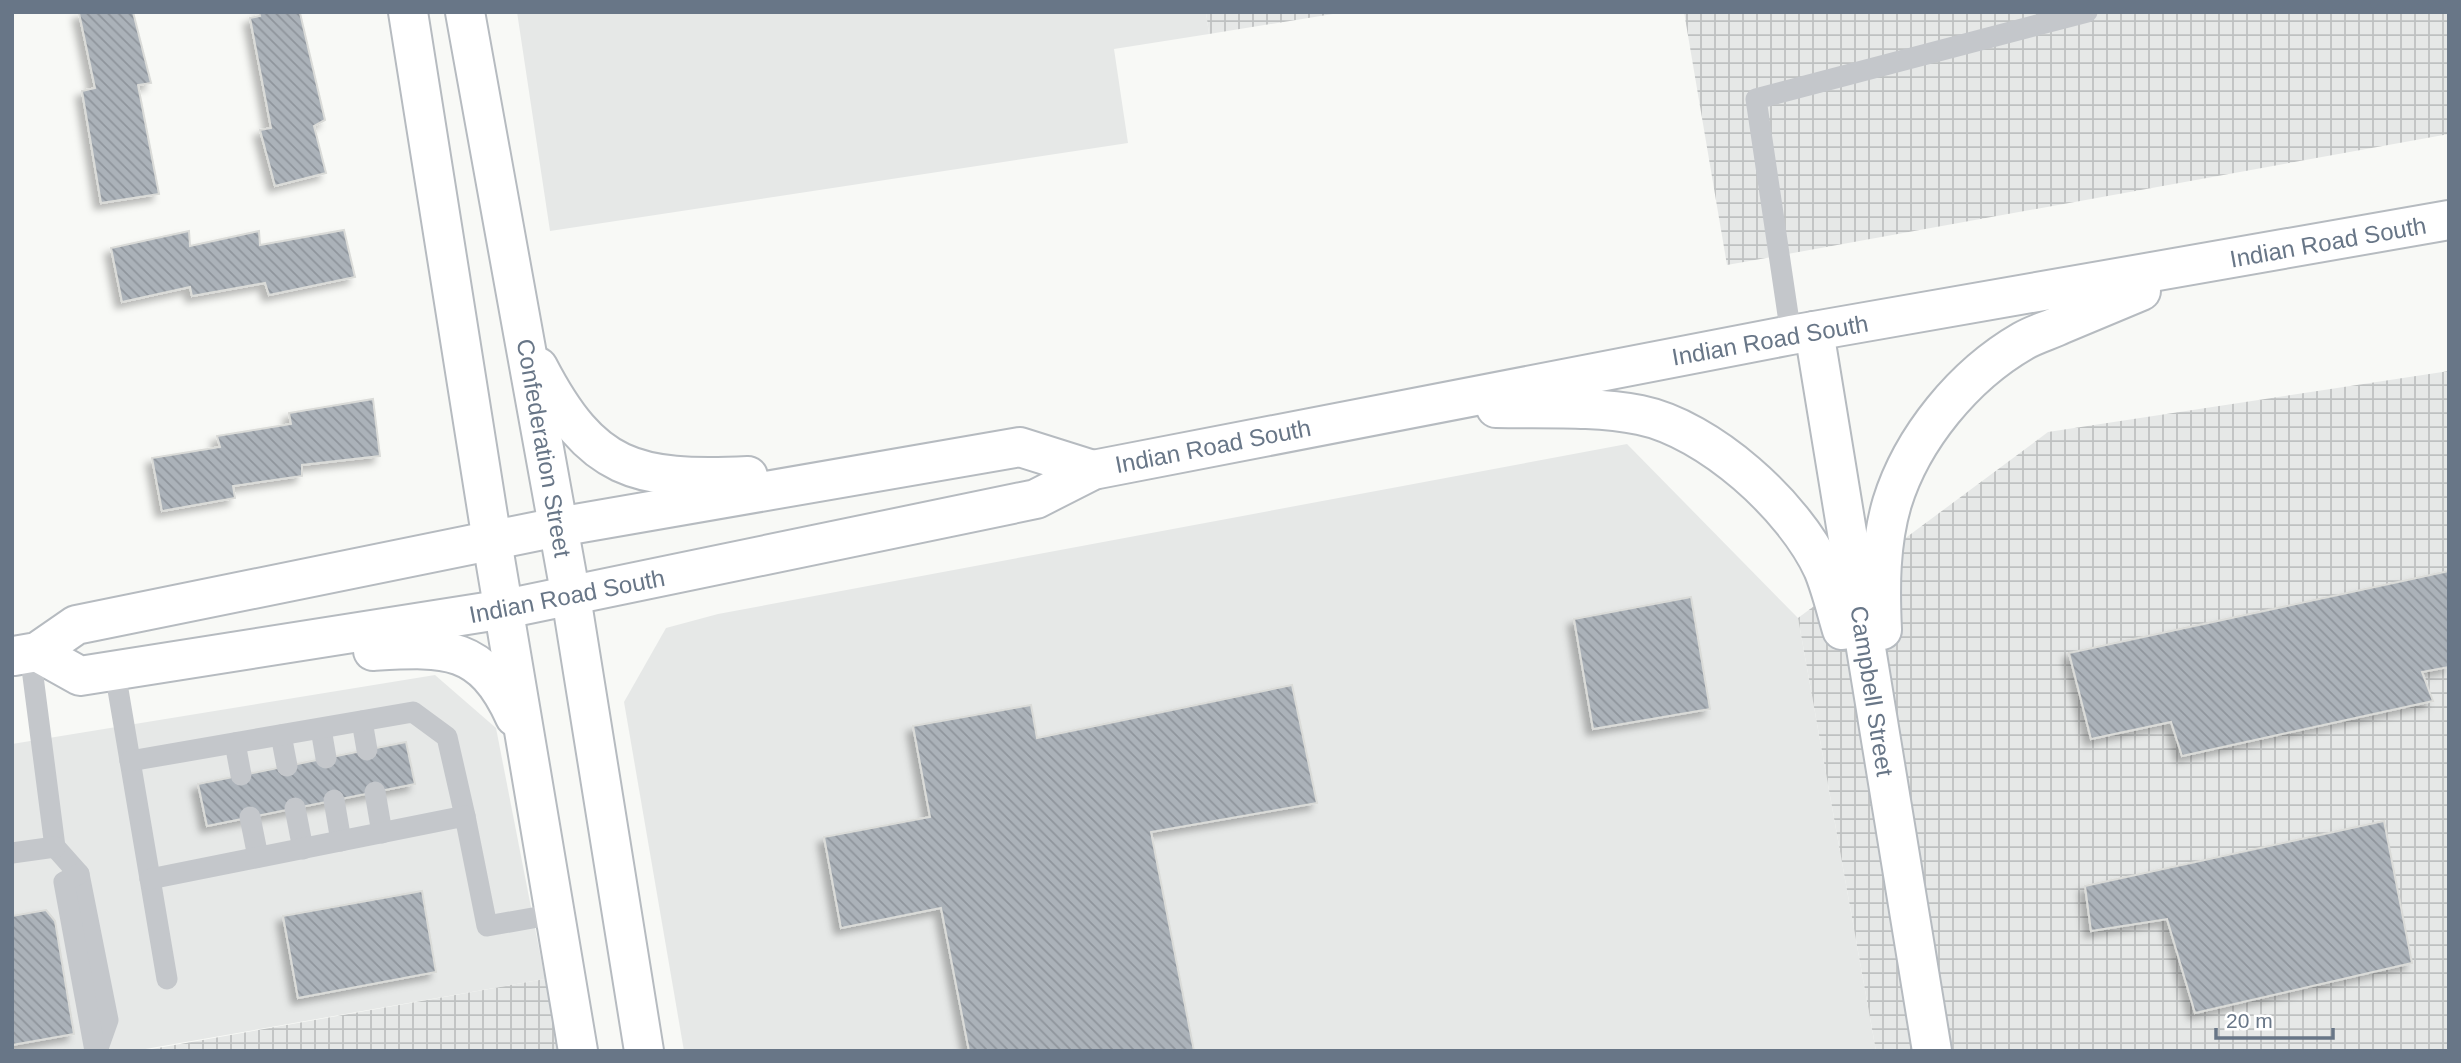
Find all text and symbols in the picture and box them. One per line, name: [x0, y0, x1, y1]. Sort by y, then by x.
street label: Indian Road South: [2228, 211, 2428, 273]
street label: Indian Road South: [1670, 309, 1870, 371]
street label: Confederation Street: [511, 337, 577, 560]
street label: Indian Road South: [1113, 414, 1313, 478]
street label: Indian Road South: [467, 564, 667, 628]
street label: Campbell Street: [1845, 604, 1899, 778]
scale bar: [2216, 996, 2333, 1040]
text: 20 m: [2226, 1009, 2273, 1032]

